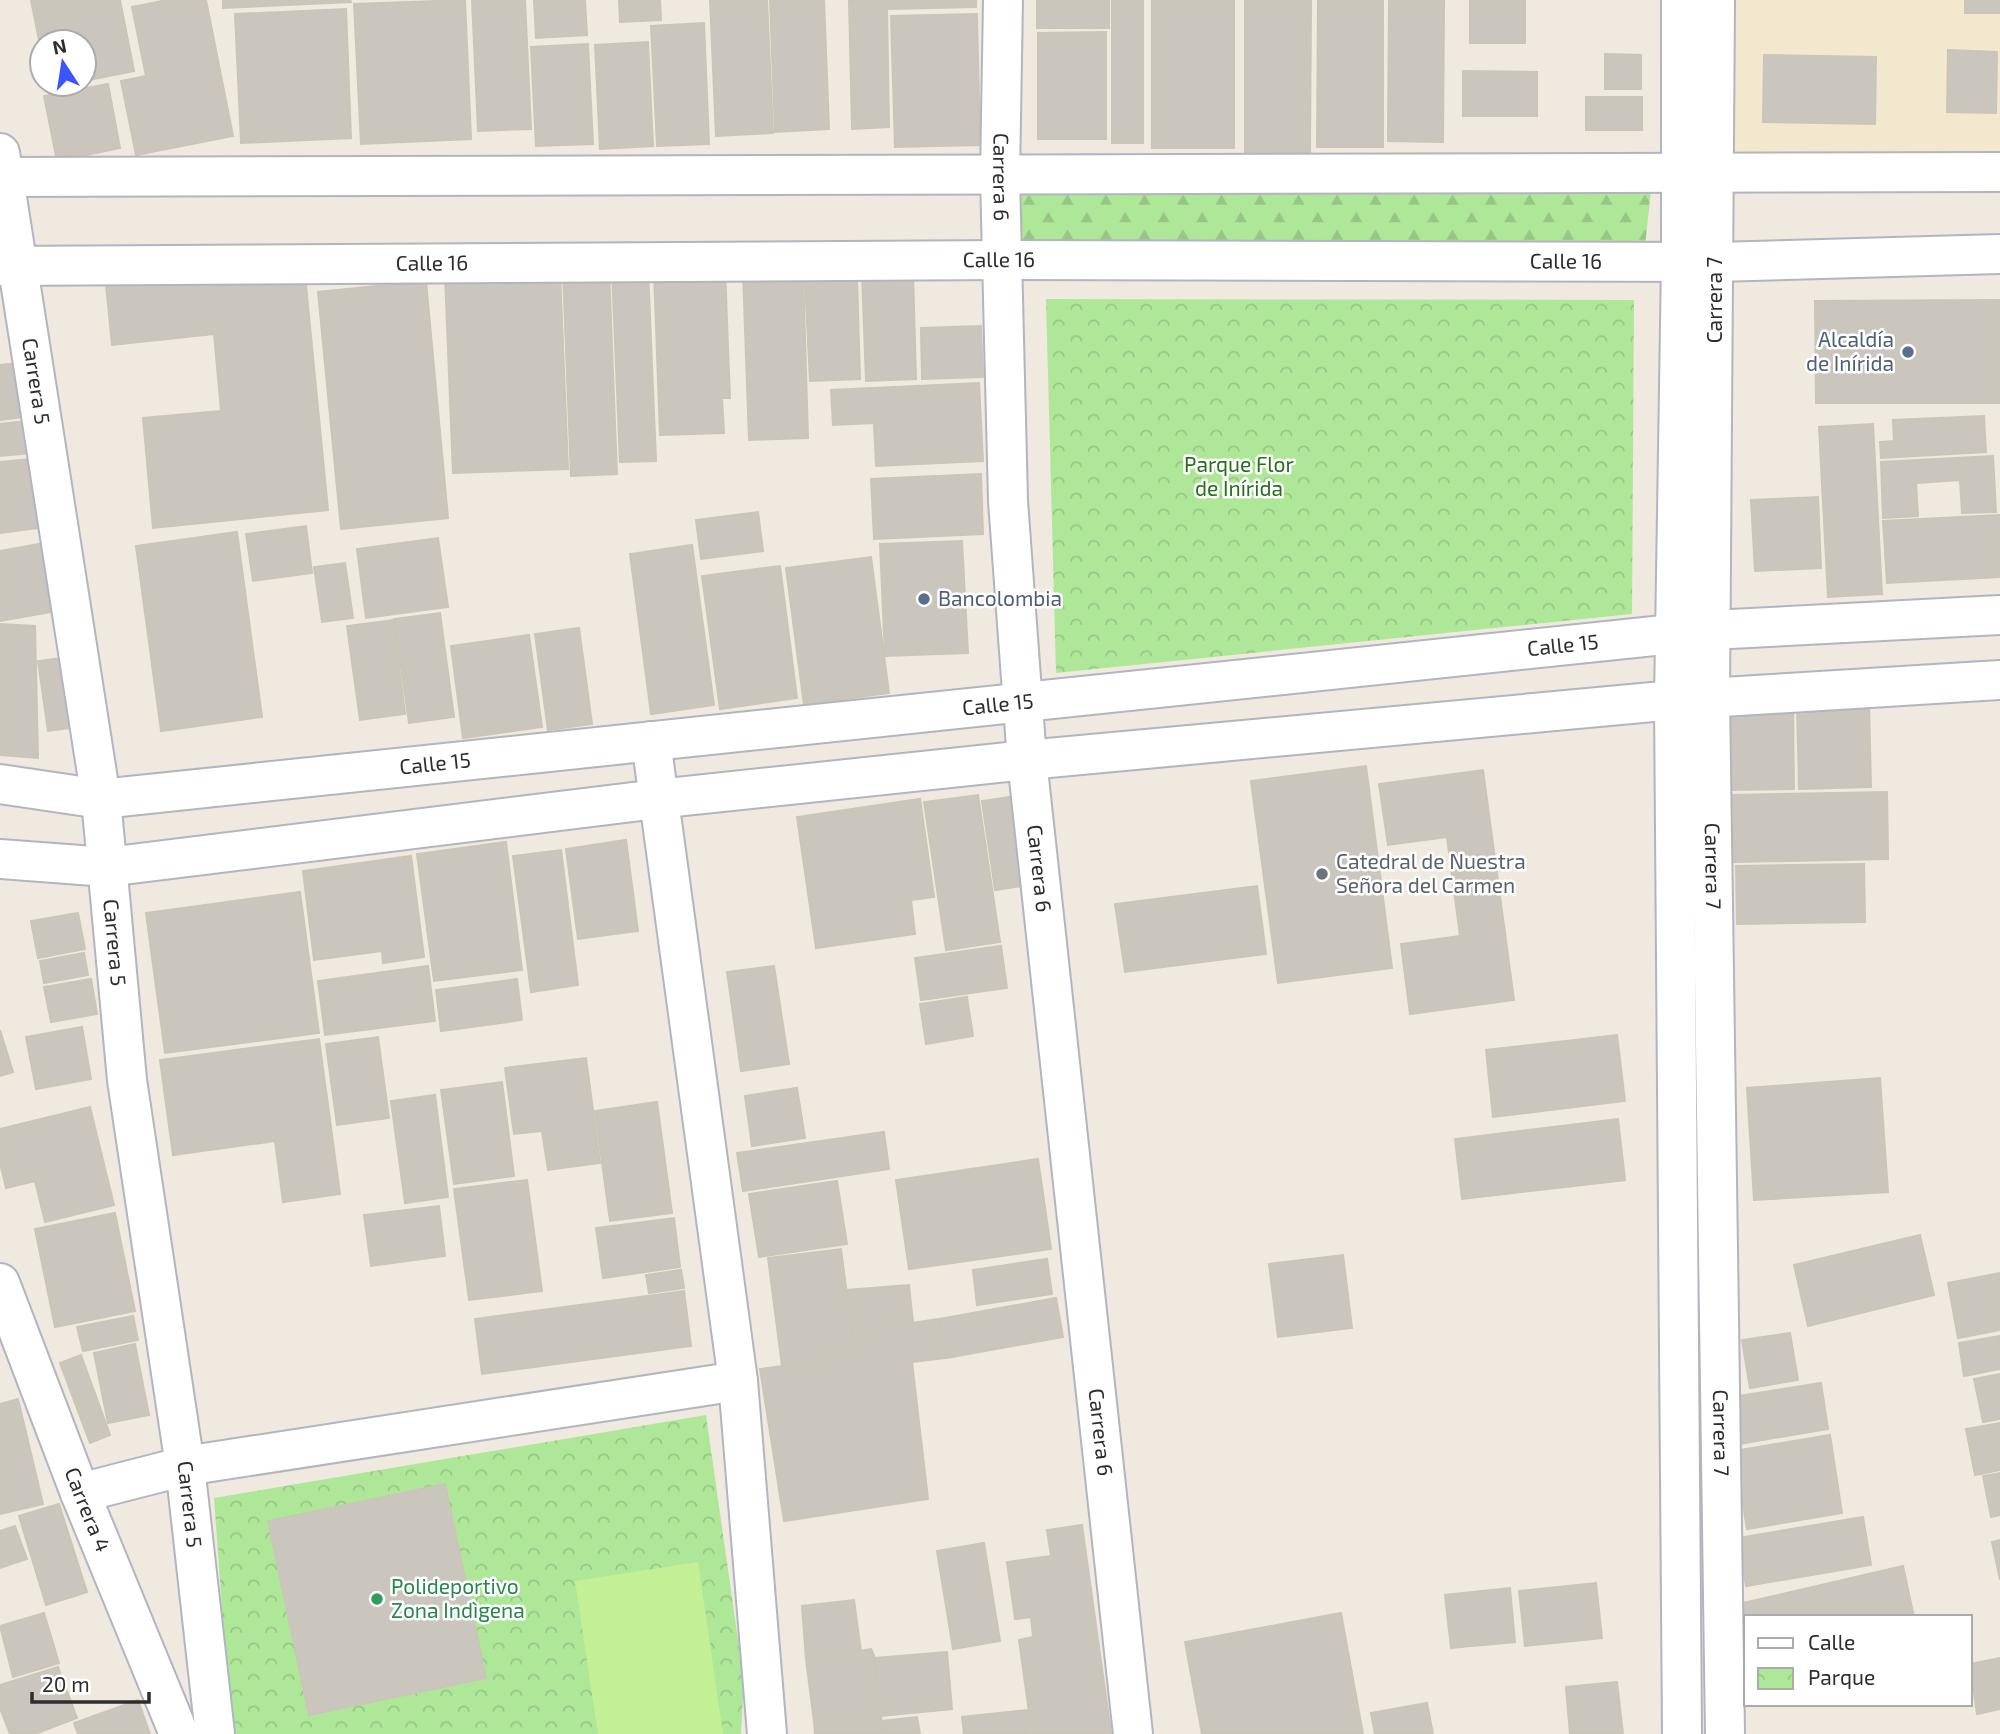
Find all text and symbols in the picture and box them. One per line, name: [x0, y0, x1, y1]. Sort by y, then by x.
north arrow: [28, 28, 98, 98]
text: N: [50, 33, 68, 59]
street label: Carrera 6: [989, 133, 1015, 221]
street label: Calle 16: [963, 246, 1035, 271]
street label: Calle 16: [1530, 247, 1602, 273]
street label: Calle 16: [396, 249, 468, 275]
street label: Carrera 7: [1701, 256, 1726, 343]
place label: Alcaldía de Inírida: [1806, 326, 1894, 375]
street label: Carrera 5: [18, 336, 56, 426]
marker: Alcaldía de Inírida: [1900, 344, 1916, 360]
park label: Parque Flor de Inírida: [1184, 451, 1294, 500]
place label: Bancolombia: [938, 585, 1062, 610]
marker: Bancolombia: [916, 591, 932, 607]
street label: Calle 15: [1526, 628, 1600, 660]
street label: Calle 15: [961, 687, 1035, 720]
street label: Calle 15: [398, 746, 472, 779]
street label: Carrera 7: [1701, 822, 1727, 910]
street label: Carrera 6: [1023, 823, 1057, 913]
place label: Catedral de Nuestra Señora del Carmen: [1336, 848, 1526, 897]
marker: Catedral de Nuestra Señora del Carmen: [1314, 866, 1330, 882]
street label: Carrera 5: [99, 898, 132, 987]
street label: Carrera 6: [1084, 1387, 1119, 1477]
street label: Carrera 7: [1709, 1389, 1735, 1477]
street label: Carrera 5: [174, 1459, 208, 1549]
street label: Carrera 4: [60, 1464, 117, 1555]
place label: Polideportivo Zona Indìgena: [391, 1573, 525, 1622]
marker: Polideportivo Zona Indìgena: [369, 1591, 385, 1607]
legend: [1744, 1615, 1972, 1706]
text: Calle: [1808, 1629, 1855, 1654]
scale bar: [32, 1660, 149, 1704]
text: Parque: [1808, 1664, 1875, 1689]
text: 20 m: [42, 1671, 90, 1696]

